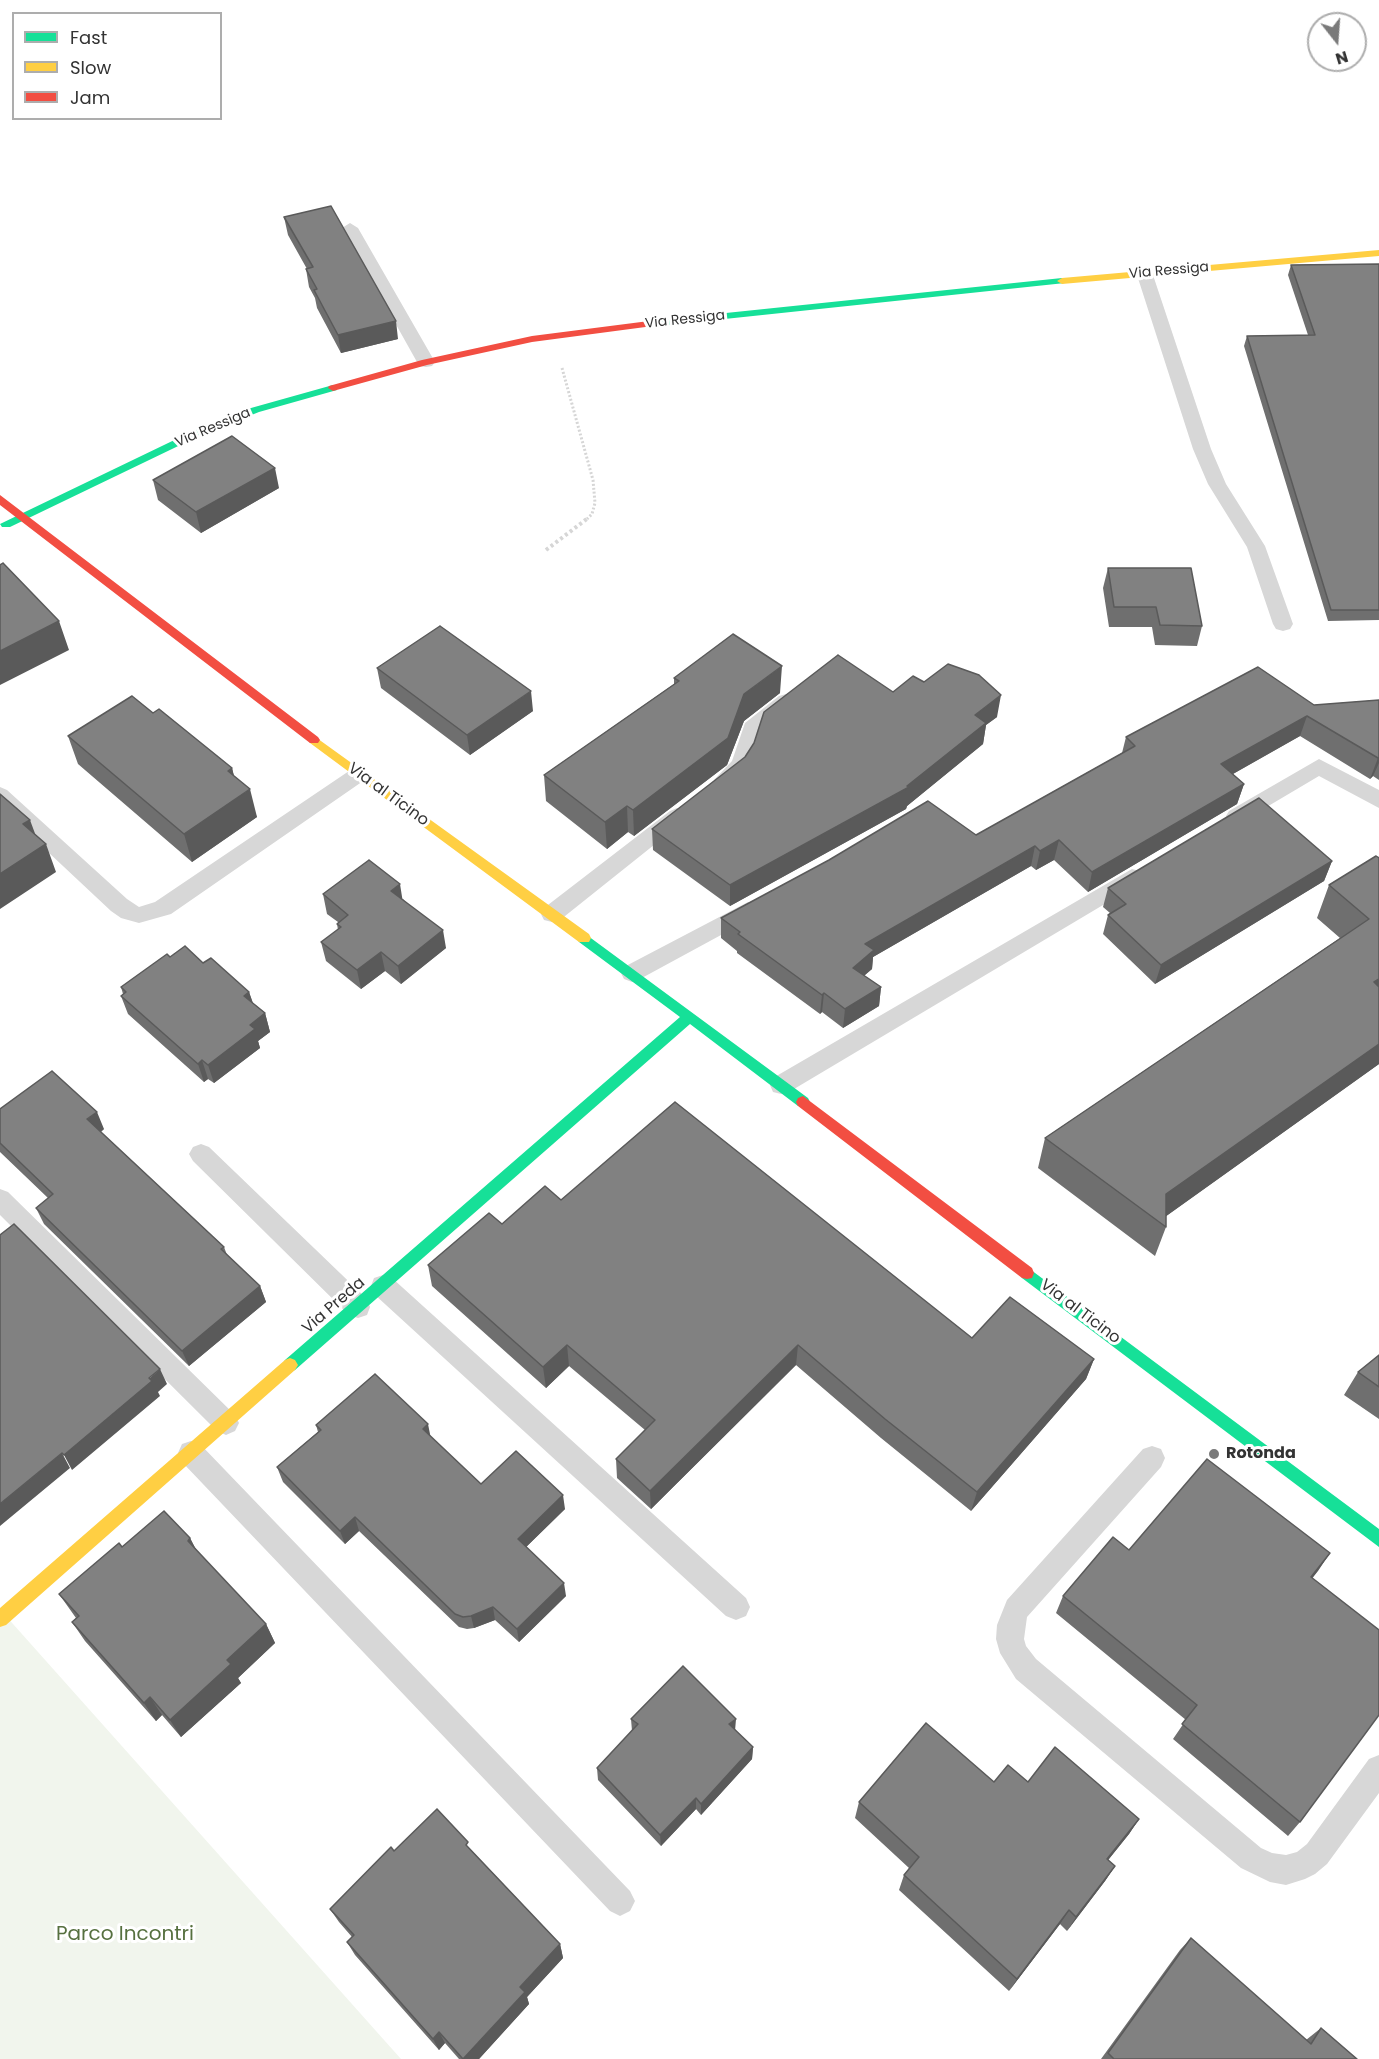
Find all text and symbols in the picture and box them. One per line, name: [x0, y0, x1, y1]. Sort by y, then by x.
legend: [12, 12, 222, 120]
north arrow: [1307, 12, 1367, 72]
text: Fast: [70, 25, 107, 50]
text: N: [1333, 45, 1351, 71]
text: Slow: [70, 55, 111, 80]
text: Jam: [70, 85, 110, 110]
street label: Via Ressiga: [1128, 259, 1210, 283]
street label: Via Ressiga: [644, 307, 726, 333]
street label: Via Ressiga: [173, 405, 253, 451]
street label: Via al Ticino: [344, 759, 432, 831]
street label: Via Preda: [299, 1274, 369, 1338]
street label: Via al Ticino: [1036, 1276, 1124, 1348]
place label: Rotonda: [1226, 1444, 1296, 1464]
marker: Rotonda: [1207, 1447, 1221, 1461]
park label: Parco Incontri: [56, 1923, 194, 1947]

